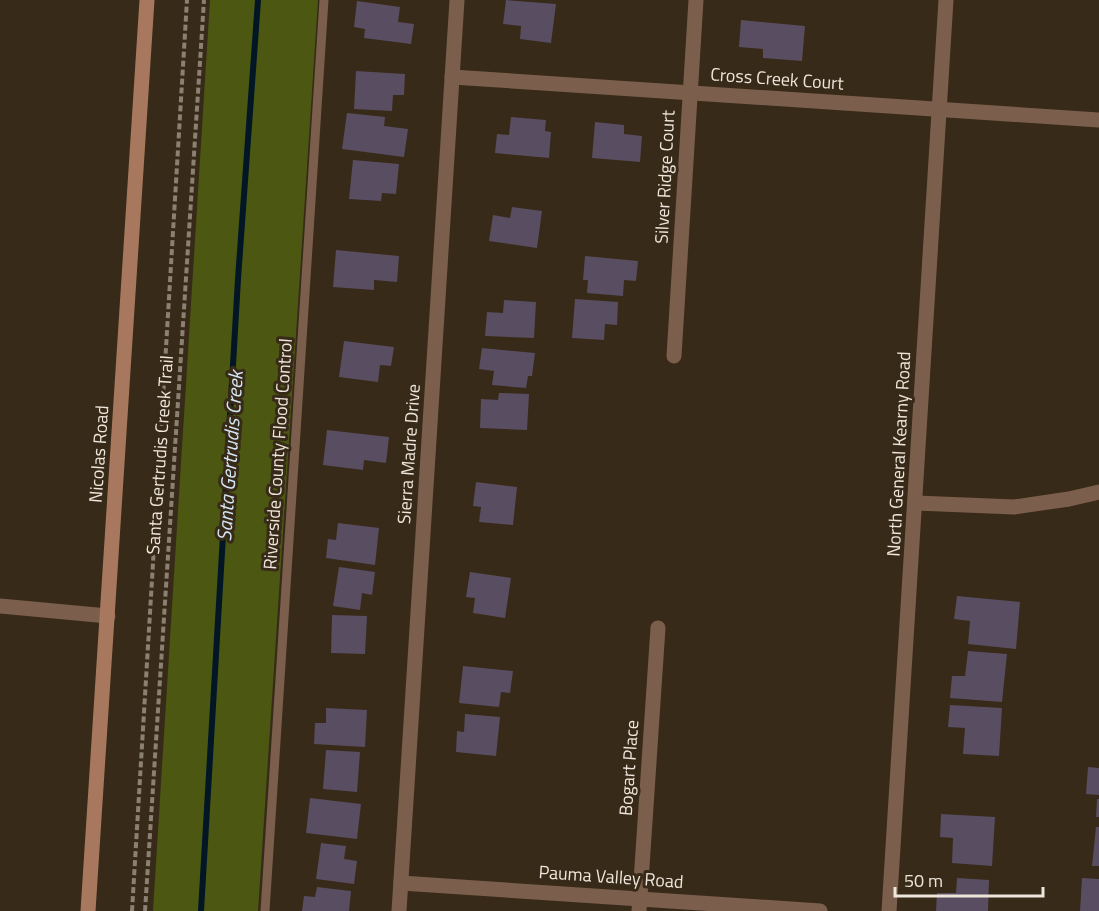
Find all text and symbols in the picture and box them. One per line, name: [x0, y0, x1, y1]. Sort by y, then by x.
street label: Cross Creek Court: [709, 60, 845, 97]
street label: Silver Ridge Court: [648, 109, 682, 244]
street label: Riverside County Flood Control: [256, 337, 299, 571]
street label: North General Kearny Road: [880, 351, 917, 557]
street label: Santa Gertrudis Creek Trail: [139, 354, 180, 556]
water label: Santa Gertrudis Creek: [208, 368, 251, 542]
street label: Sierra Madre Drive: [390, 383, 427, 525]
street label: Nicolas Road: [82, 404, 115, 504]
street label: Bogart Place: [612, 719, 645, 817]
street label: Pauma Valley Road: [538, 858, 684, 895]
scale bar: [895, 860, 1044, 898]
text: 50 m: [904, 867, 943, 894]

